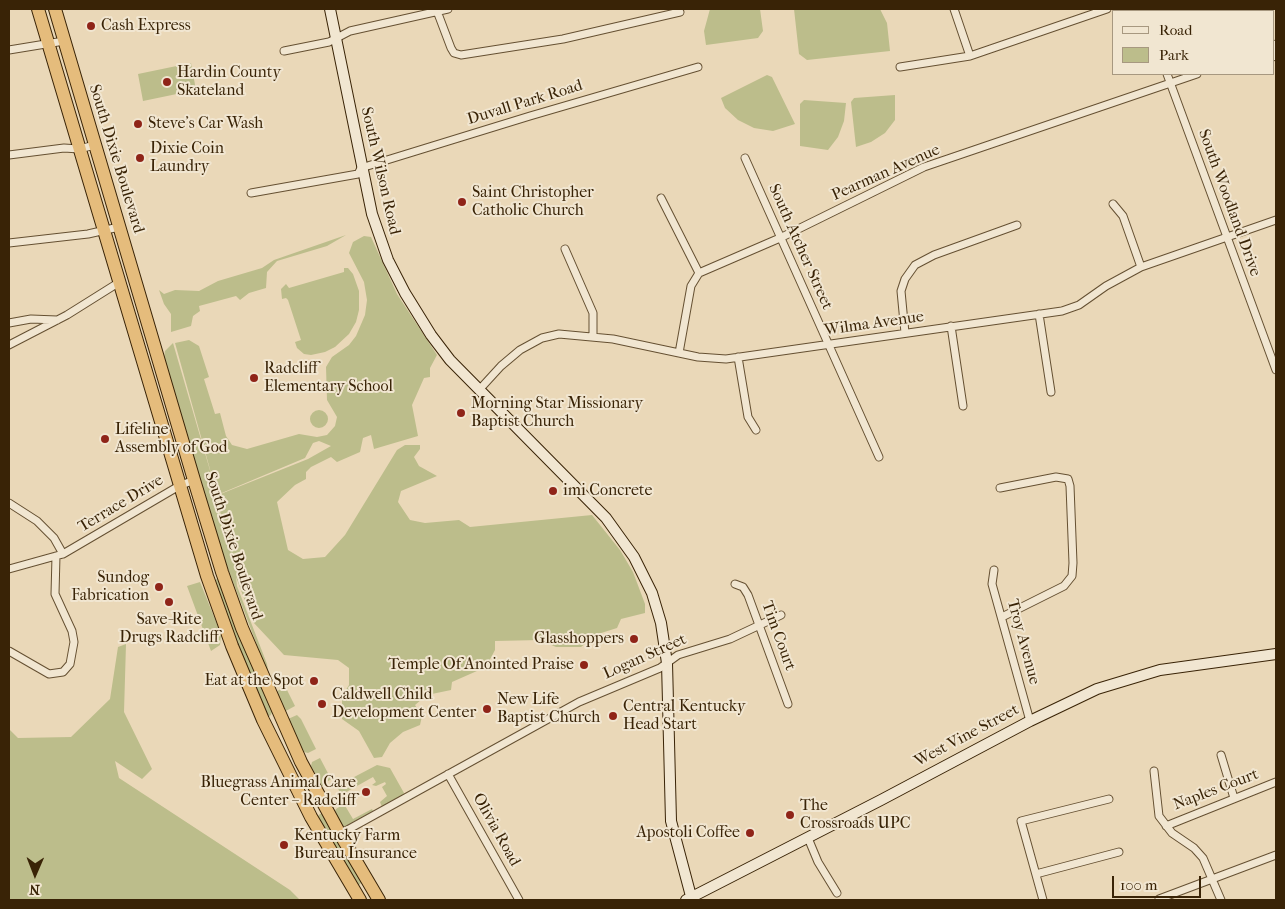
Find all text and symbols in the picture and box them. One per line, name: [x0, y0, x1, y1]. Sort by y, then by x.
legend: [1112, 10, 1275, 75]
place label: Cash Express: [101, 16, 191, 36]
marker: Cash Express: [85, 20, 97, 32]
text: Road: [1159, 21, 1192, 39]
text: Park: [1159, 46, 1189, 64]
place label: Hardin County Skateland: [177, 63, 281, 101]
marker: Hardin County Skateland: [161, 76, 173, 88]
street label: Duvall Park Road: [465, 76, 585, 130]
street label: South Dixie Boulevard: [84, 82, 148, 236]
street label: South Wilson Road: [356, 105, 404, 237]
place label: Steve's Car Wash: [148, 114, 263, 134]
marker: Steve's Car Wash: [132, 118, 144, 130]
street label: South Woodland Drive: [1193, 127, 1265, 279]
place label: Dixie Coin Laundry: [150, 139, 224, 177]
street label: Pearman Avenue: [829, 141, 943, 205]
marker: Dixie Coin Laundry: [134, 152, 146, 164]
street label: South Atcher Street: [764, 181, 836, 313]
place label: Saint Christopher Catholic Church: [472, 183, 594, 221]
marker: Saint Christopher Catholic Church: [456, 196, 468, 208]
street label: Wilma Avenue: [823, 307, 925, 341]
place label: Radcliff Elementary School: [264, 359, 393, 397]
marker: Radcliff Elementary School: [248, 372, 260, 384]
place label: Morning Star Missionary Baptist Church: [471, 394, 643, 432]
marker: Morning Star Missionary Baptist Church: [455, 407, 467, 419]
place label: Lifeline Assembly of God: [115, 420, 227, 458]
marker: Lifeline Assembly of God: [99, 433, 111, 445]
street label: South Dixie Boulevard: [200, 469, 266, 623]
street label: Terrace Drive: [75, 471, 167, 537]
place label: imi Concrete: [563, 481, 652, 501]
marker: imi Concrete: [547, 485, 559, 497]
place label: Sundog Fabrication: [71, 568, 149, 606]
marker: Sundog Fabrication: [153, 581, 165, 593]
marker: Save-Rite Drugs Radcliff: [163, 596, 175, 608]
street label: Troy Avenue: [1002, 597, 1044, 687]
street label: Tim Court: [757, 599, 799, 673]
place label: Save-Rite Drugs Radcliff: [119, 610, 219, 648]
place label: Glasshoppers: [534, 629, 624, 649]
street label: Logan Street: [601, 630, 689, 684]
marker: Glasshoppers: [628, 633, 640, 645]
place label: Temple Of Anointed Praise: [388, 655, 574, 675]
marker: Temple Of Anointed Praise: [578, 659, 590, 671]
place label: Eat at the Spot: [204, 671, 304, 691]
marker: Eat at the Spot: [308, 675, 320, 687]
place label: Caldwell Child Development Center: [332, 685, 476, 723]
place label: New Life Baptist Church: [497, 690, 600, 728]
place label: Central Kentucky Head Start: [623, 697, 746, 735]
marker: Caldwell Child Development Center: [316, 698, 328, 710]
street label: West Vine Street: [912, 700, 1022, 772]
marker: New Life Baptist Church: [481, 703, 493, 715]
marker: Central Kentucky Head Start: [607, 710, 619, 722]
street label: Naples Court: [1171, 765, 1261, 815]
place label: Bluegrass Animal Care Center – Radcliff: [201, 773, 356, 811]
marker: Bluegrass Animal Care Center – Radcliff: [360, 786, 372, 798]
street label: Olivia Road: [468, 790, 524, 870]
place label: The Crossroads UPC: [800, 796, 910, 834]
marker: The Crossroads UPC: [784, 809, 796, 821]
place label: Apostoli Coffee: [636, 823, 740, 843]
place label: Kentucky Farm Bureau Insurance: [294, 826, 417, 864]
marker: Apostoli Coffee: [744, 827, 756, 839]
marker: Kentucky Farm Bureau Insurance: [278, 839, 290, 851]
north arrow: [10, 849, 60, 899]
scale bar: [1115, 866, 1204, 898]
text: 100 m: [1120, 876, 1158, 894]
text: N: [29, 881, 40, 898]

